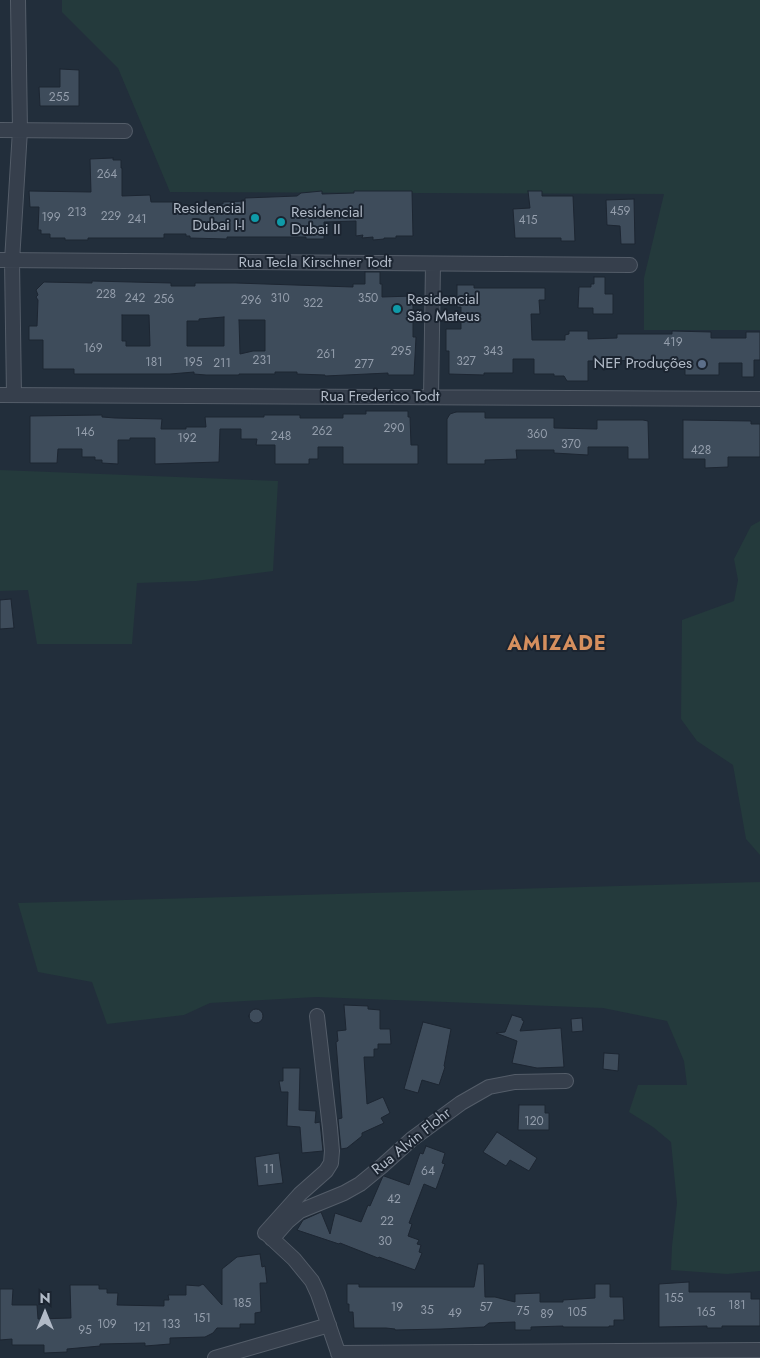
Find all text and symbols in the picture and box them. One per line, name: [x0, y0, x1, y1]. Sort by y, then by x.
house number: 255: [49, 91, 69, 105]
house number: 264: [97, 168, 117, 182]
place label: Residencial Dubai I-I: [173, 200, 245, 235]
place label: Residencial Dubai II: [291, 204, 363, 239]
house number: 459: [610, 205, 630, 219]
house number: 213: [68, 206, 86, 220]
house number: 229: [101, 210, 121, 224]
house number: 199: [41, 211, 61, 225]
marker: Residencial Dubai I-I: [249, 212, 261, 224]
house number: 241: [127, 213, 147, 227]
house number: 415: [518, 214, 538, 228]
marker: Residencial Dubai II: [275, 216, 287, 228]
street label: Rua Tecla Kirschner Todt: [238, 254, 392, 272]
house number: 228: [96, 288, 116, 302]
place label: Residencial São Mateus: [407, 291, 480, 326]
house number: 242: [125, 292, 145, 306]
house number: 310: [270, 292, 290, 306]
house number: 350: [358, 292, 378, 306]
house number: 256: [154, 293, 174, 307]
house number: 296: [241, 294, 261, 308]
house number: 322: [303, 297, 323, 311]
marker: Residencial São Mateus: [391, 303, 403, 315]
house number: 419: [663, 336, 683, 350]
house number: 169: [83, 342, 103, 356]
house number: 295: [391, 345, 411, 359]
house number: 343: [483, 345, 503, 359]
house number: 261: [316, 348, 336, 362]
house number: 231: [253, 354, 271, 368]
house number: 327: [456, 355, 476, 369]
place label: NEF Produções: [594, 355, 692, 373]
house number: 181: [145, 356, 163, 370]
house number: 195: [183, 356, 203, 370]
house number: 211: [213, 357, 231, 371]
house number: 277: [354, 358, 374, 372]
marker: NEF Produções: [696, 358, 708, 370]
street label: Rua Frederico Todt: [321, 388, 439, 406]
house number: 290: [384, 422, 404, 436]
house number: 262: [312, 425, 332, 439]
house number: 146: [75, 426, 95, 440]
house number: 360: [527, 428, 547, 442]
house number: 248: [271, 430, 291, 444]
house number: 192: [177, 432, 197, 446]
house number: 370: [561, 438, 581, 452]
house number: 428: [691, 444, 711, 458]
district label: AMIZADE: [506, 633, 608, 657]
street label: Rua Alvin Flohr: [369, 1105, 455, 1179]
house number: 120: [524, 1115, 544, 1129]
house number: 11: [264, 1163, 274, 1177]
house number: 64: [421, 1165, 435, 1179]
house number: 42: [387, 1193, 401, 1207]
house number: 22: [380, 1215, 394, 1229]
house number: 30: [378, 1235, 392, 1249]
north arrow: [20, 1288, 70, 1338]
text: N: [39, 1288, 51, 1308]
house number: 155: [665, 1292, 683, 1306]
house number: 185: [233, 1297, 251, 1311]
house number: 181: [728, 1299, 746, 1313]
house number: 19: [391, 1301, 403, 1315]
house number: 57: [479, 1301, 493, 1315]
house number: 35: [420, 1304, 434, 1318]
house number: 75: [516, 1305, 530, 1319]
house number: 105: [567, 1306, 587, 1320]
house number: 165: [696, 1306, 716, 1320]
house number: 49: [448, 1307, 462, 1321]
house number: 89: [540, 1308, 554, 1322]
house number: 151: [193, 1312, 211, 1326]
house number: 109: [97, 1318, 117, 1332]
house number: 133: [162, 1318, 180, 1332]
house number: 121: [133, 1321, 151, 1335]
house number: 95: [78, 1324, 92, 1338]

